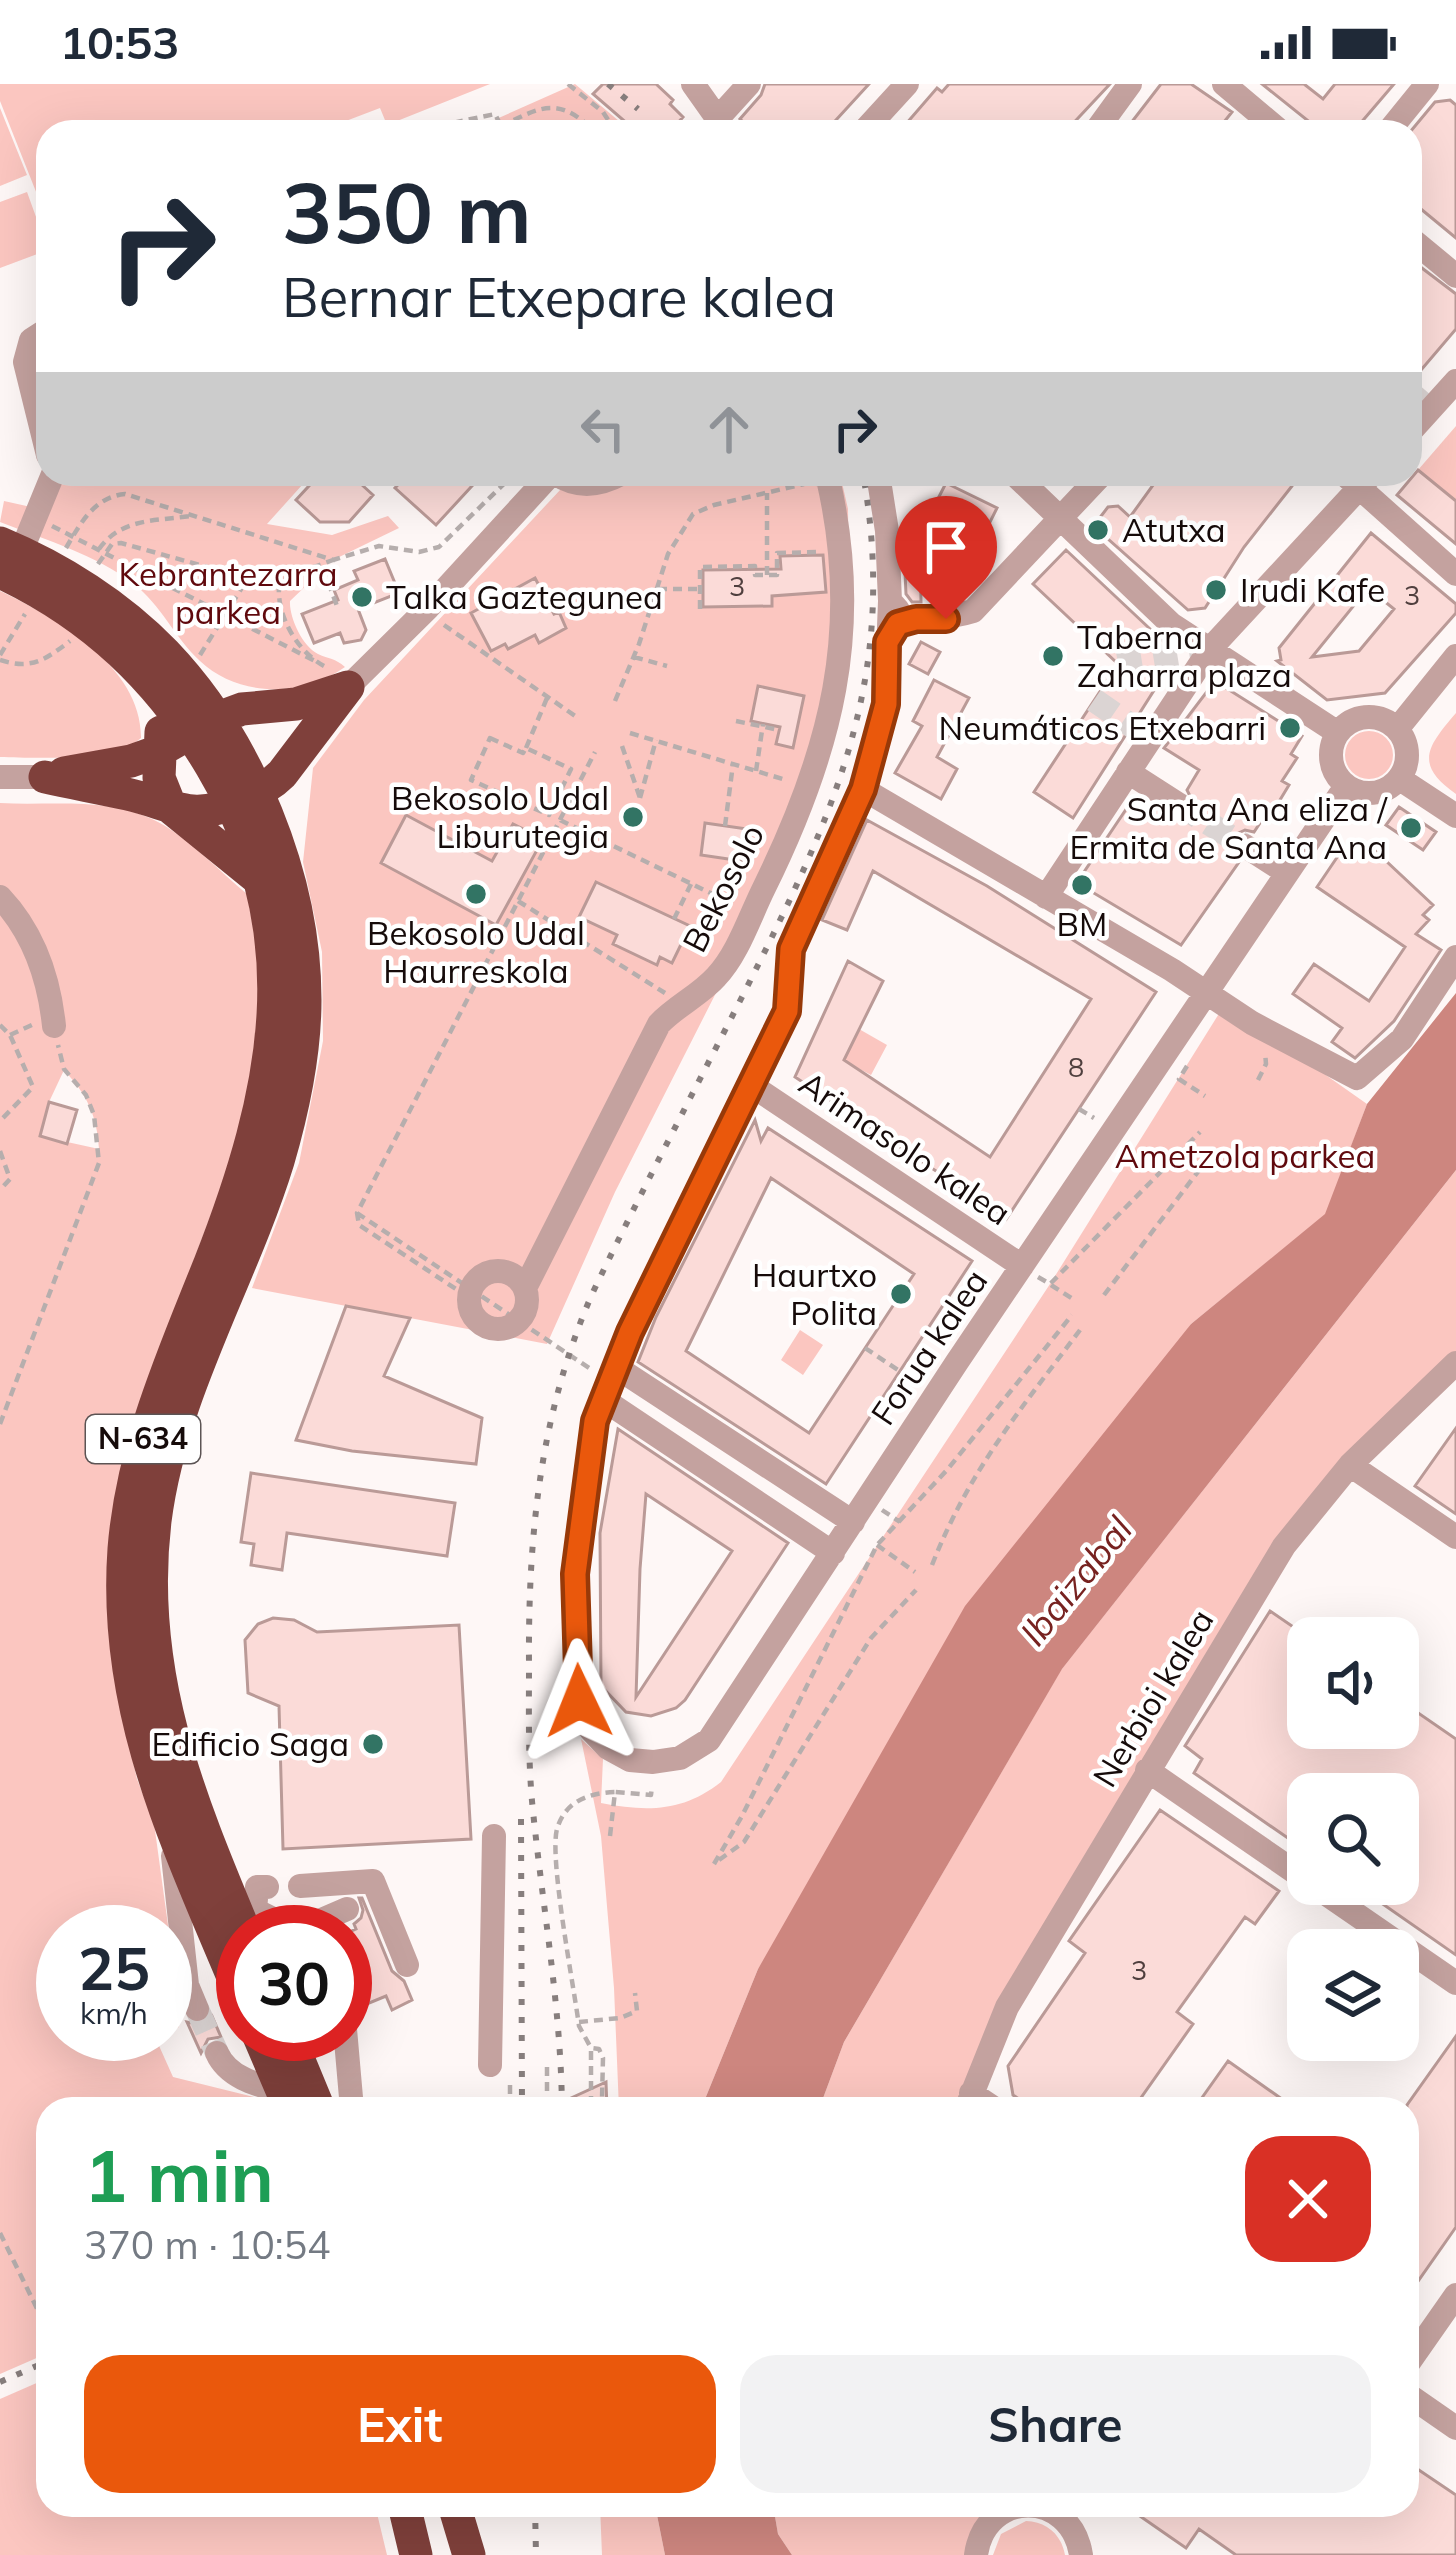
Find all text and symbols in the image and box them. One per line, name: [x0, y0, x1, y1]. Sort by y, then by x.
text: 10:53: [60, 14, 179, 70]
text: 350 m: [282, 159, 532, 264]
icon: right: [84, 168, 240, 324]
text: Bernar Etxepare kalea: [282, 263, 836, 331]
icon: left: [570, 396, 636, 462]
icon: ahead: [696, 396, 762, 462]
icon: right: [822, 396, 888, 462]
pin: [895, 496, 997, 619]
place label: Atutxa: [1122, 509, 1226, 550]
icon: arrive: [913, 514, 979, 580]
marker: Atutxa: [1085, 517, 1111, 543]
park label: Kebrantezarra parkea: [119, 553, 337, 632]
house number: 3: [729, 569, 745, 603]
place label: Irudi Kafe: [1240, 569, 1385, 610]
place label: Talka Gaztegunea: [386, 576, 663, 617]
marker: Irudi Kafe: [1203, 577, 1229, 603]
house number: 3: [1404, 578, 1420, 612]
marker: Talka Gaztegunea: [349, 584, 375, 610]
place label: Taberna Zaharra plaza: [1077, 616, 1292, 695]
marker: Taberna Zaharra plaza: [1040, 643, 1066, 669]
place label: Neumáticos Etxebarri: [939, 707, 1266, 748]
marker: Neumáticos Etxebarri: [1277, 715, 1303, 741]
place label: Bekosolo Udal Liburutegia: [391, 777, 609, 856]
place label: Santa Ana eliza / Ermita de Santa Ana: [1069, 788, 1389, 867]
marker: Bekosolo Udal Liburutegia: [620, 804, 646, 830]
marker: Santa Ana eliza / Ermita de Santa Ana: [1398, 815, 1424, 841]
street label: Bekosolo: [673, 817, 772, 958]
marker: BM: [1069, 872, 1095, 898]
marker: Bekosolo Udal Haurreskola: [463, 881, 489, 907]
place label: BM: [1057, 903, 1107, 944]
place label: Bekosolo Udal Haurreskola: [367, 912, 585, 991]
house number: 8: [1068, 1050, 1084, 1084]
street label: Arimasolo kalea: [792, 1062, 1019, 1233]
park label: Ametzola parkea: [1115, 1135, 1375, 1176]
place label: Haurtxo Polita: [752, 1254, 877, 1333]
street label: Forua kalea: [862, 1261, 995, 1432]
marker: Haurtxo Polita: [888, 1281, 914, 1307]
road number: N-634: [86, 1415, 200, 1463]
water label: Ibaizabal: [1010, 1507, 1141, 1654]
street label: Nerbioi kalea: [1084, 1602, 1222, 1794]
map controls: [1287, 1617, 1419, 2061]
button: sound: [1287, 1617, 1419, 1749]
position arrow: [516, 1638, 642, 1764]
place label: Edificio Saga: [151, 1723, 349, 1764]
marker: Edificio Saga: [360, 1731, 386, 1757]
button: search: [1287, 1773, 1419, 1905]
speed limit sign: 30: [216, 1905, 372, 2061]
button: layers: [1287, 1929, 1419, 2061]
text: 25: [78, 1930, 150, 2005]
house number: 3: [1131, 1953, 1147, 1987]
text: km/h: [80, 1994, 148, 2032]
text: 1 min: [84, 2130, 274, 2220]
button: close: [1245, 2136, 1371, 2262]
text: 370 m · 10:54: [84, 2220, 330, 2269]
button: Exit: [84, 2355, 716, 2493]
button: Share: [740, 2355, 1371, 2493]

